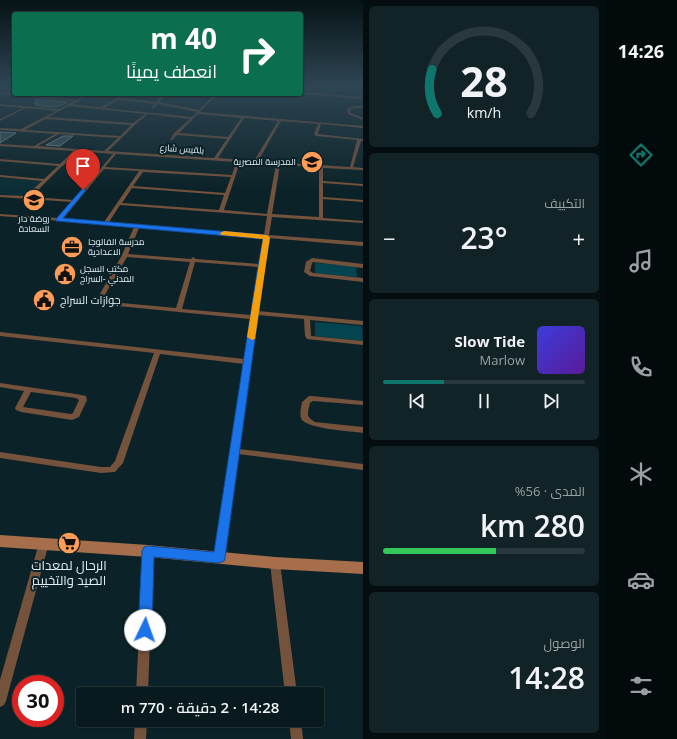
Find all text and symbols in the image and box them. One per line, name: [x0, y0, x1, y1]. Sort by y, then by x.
text: 40 m: [150, 19, 217, 57]
icon: right: [231, 28, 283, 80]
text: 14:26: [618, 39, 664, 63]
text: 28: [460, 53, 508, 109]
text: انعطف يمينًا: [126, 59, 217, 83]
text: km/h: [467, 103, 501, 122]
street label: بلقيس شارع: [159, 140, 205, 157]
icon: directions: [627, 141, 655, 169]
pin: [66, 149, 100, 190]
school or university icon: المدرسة المصرية: [299, 149, 325, 175]
icon: arrive: [72, 155, 94, 177]
place label: المدرسة المصرية: [233, 155, 296, 168]
school or university icon: روضة دار السعادة: [21, 187, 47, 213]
text: التكييف: [544, 194, 585, 212]
place label: روضة دار السعادة: [17, 212, 50, 235]
text: 23°: [460, 217, 508, 258]
text: −: [383, 223, 396, 253]
text: +: [572, 223, 585, 253]
office icon: مدرسة الفالوجا الاعدادية: [59, 234, 85, 260]
place label: مدرسة الفالوجا الاعدادية: [88, 235, 145, 258]
icon: music: [627, 247, 655, 275]
public building icon: مكتب السجل المدني -السراج: [52, 261, 78, 287]
place label: مكتب السجل المدني -السراج: [80, 262, 134, 286]
public building icon: جوازات السراج: [31, 287, 57, 313]
place label: جوازات السراج: [60, 292, 121, 308]
text: Slow Tide: [455, 331, 525, 351]
text: Marlow: [480, 351, 525, 369]
icon: phone: [627, 353, 655, 381]
icon: previous: [406, 390, 428, 412]
icon: pause: [473, 390, 495, 412]
icon: next: [540, 390, 562, 412]
icon: climate: [627, 460, 655, 488]
text: المدى · 56%: [515, 482, 585, 500]
text: 280 km: [480, 505, 585, 546]
supermarket icon: الرحال لمعدات الصيد والتخييم: [56, 530, 82, 556]
place label: الرحال لمعدات الصيد والتخييم: [31, 556, 107, 590]
icon: car: [627, 566, 655, 594]
position arrow: [124, 609, 166, 651]
text: الوصول: [544, 634, 585, 652]
text: 14:28: [508, 657, 585, 698]
icon: filters: [627, 672, 655, 700]
speed limit sign: 30: [12, 675, 64, 727]
text: 14:28 · 2 دقيقة · 770 m: [121, 697, 279, 717]

